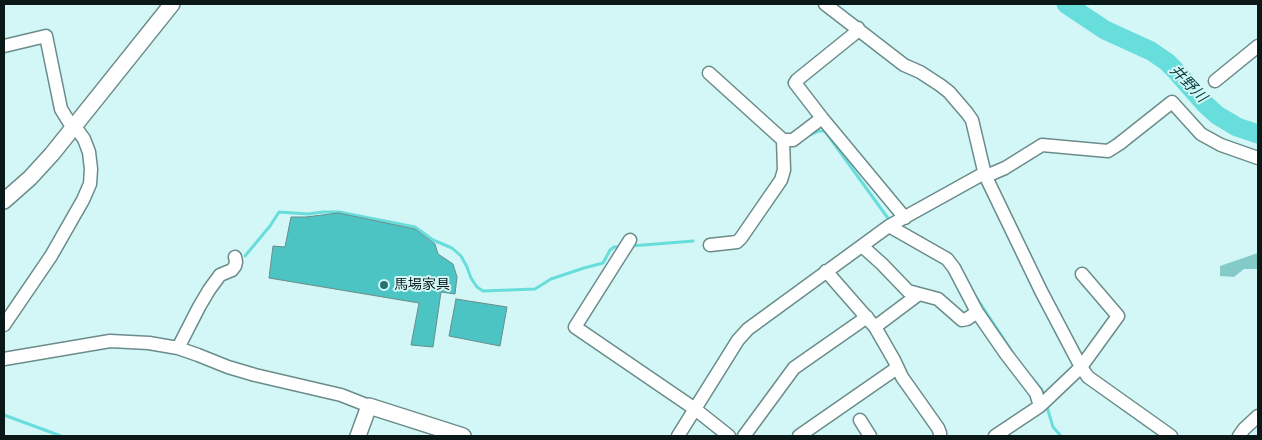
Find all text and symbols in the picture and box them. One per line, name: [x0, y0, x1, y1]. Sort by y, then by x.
water label: 井野川: [1166, 62, 1210, 106]
place label: 馬場家具: [394, 277, 450, 293]
marker: 馬場家具: [378, 279, 390, 291]

